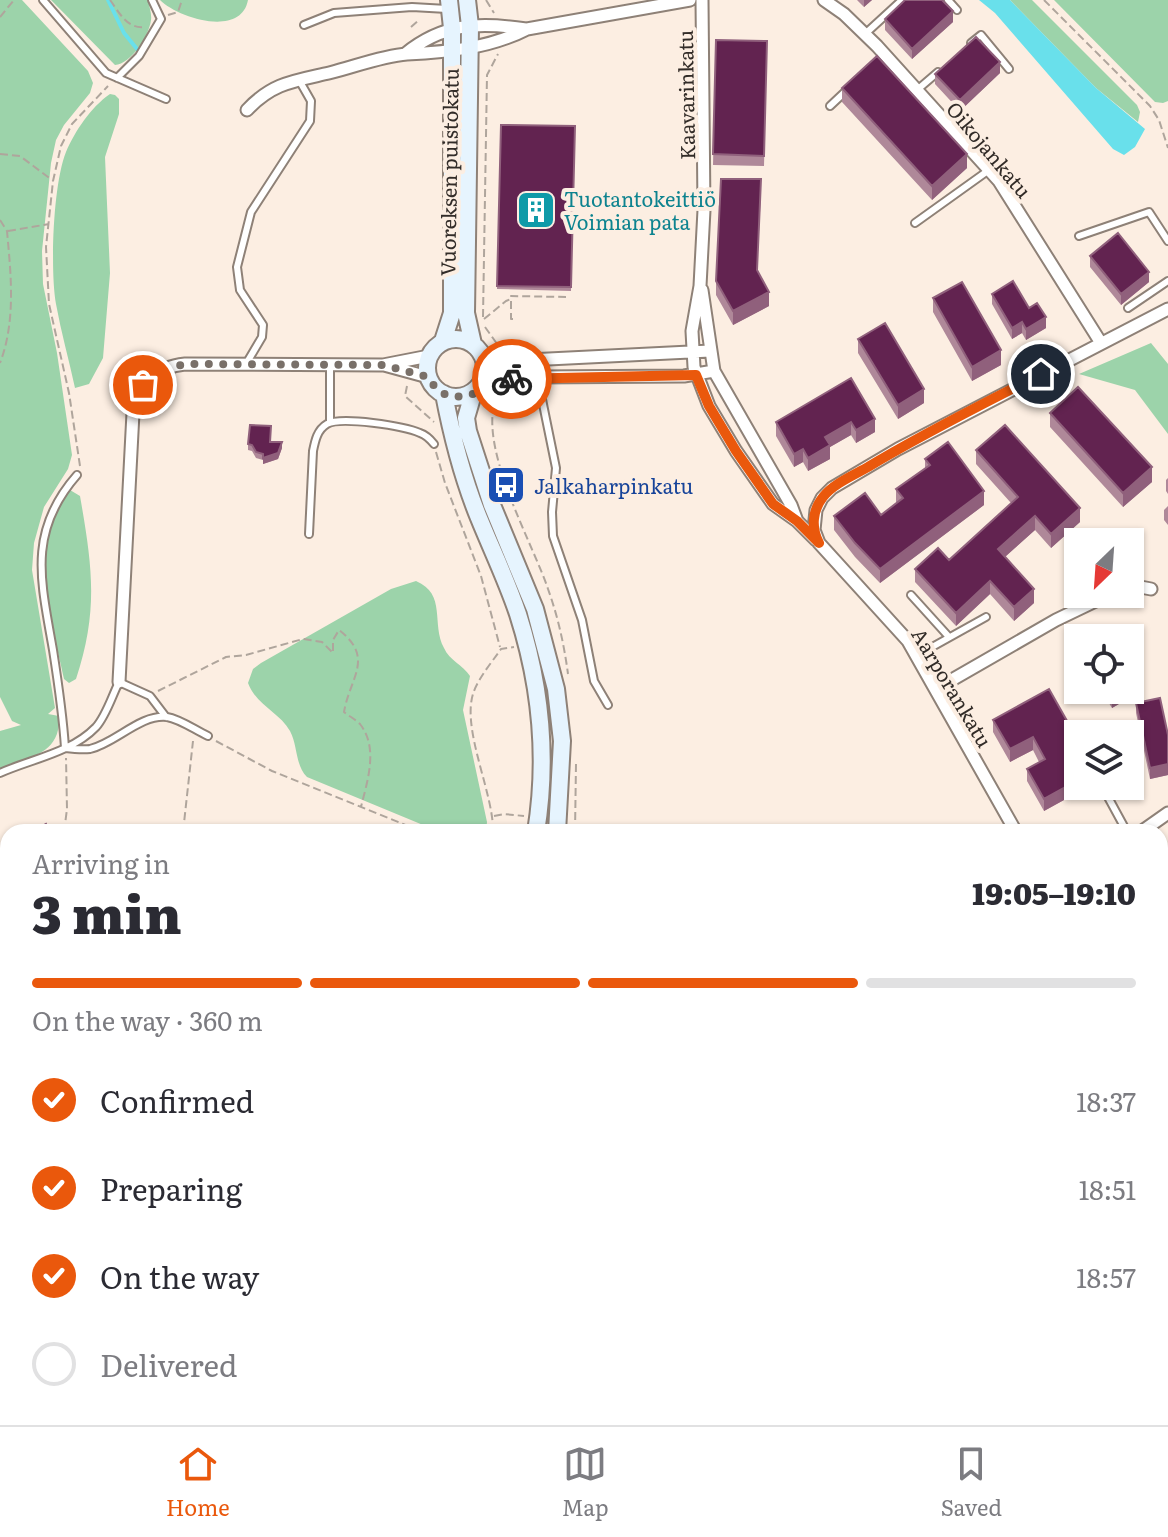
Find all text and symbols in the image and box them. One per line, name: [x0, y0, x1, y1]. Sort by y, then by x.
street label: Kaavarinkatu: [669, 29, 701, 160]
street label: Vuoreksen puistokatu: [431, 67, 465, 276]
street label: Oikojankatu: [941, 94, 1040, 204]
place label: Tuotantokeittiö Voimian pata: [564, 183, 716, 236]
building icon: Tuotantokeittiö Voimian pata: [515, 189, 557, 231]
courier: [472, 339, 552, 419]
pin: [1007, 340, 1075, 408]
pin: [109, 351, 177, 419]
icon: home: [1019, 352, 1063, 396]
icon: bike: [490, 357, 534, 401]
icon: bag: [121, 363, 165, 407]
bus stop icon: Jalkaharpinkatu: [485, 464, 527, 506]
place label: Jalkaharpinkatu: [534, 470, 694, 500]
north arrow: [1064, 528, 1144, 608]
map controls: [1064, 528, 1144, 800]
street label: Aarporankatu: [905, 621, 1001, 753]
button: locate: [1064, 624, 1144, 704]
button: layers: [1064, 720, 1144, 800]
text: Arriving in: [32, 843, 170, 882]
text: 19:05–19:10: [972, 870, 1136, 914]
text: 3 min: [32, 873, 182, 950]
text: On the way · 360 m: [32, 1000, 263, 1039]
icon: check: [32, 1078, 76, 1122]
text: Confirmed: [100, 1078, 254, 1122]
text: 18:37: [1076, 1081, 1136, 1120]
icon: check: [32, 1166, 76, 1210]
text: Preparing: [100, 1166, 242, 1210]
text: 18:51: [1079, 1169, 1136, 1208]
icon: check: [32, 1254, 76, 1298]
text: On the way: [100, 1254, 259, 1298]
text: 18:57: [1076, 1257, 1136, 1296]
text: Delivered: [100, 1342, 237, 1386]
tab: Home: [166, 1442, 230, 1523]
tab: Map: [562, 1442, 609, 1523]
tab: Saved: [941, 1442, 1002, 1523]

